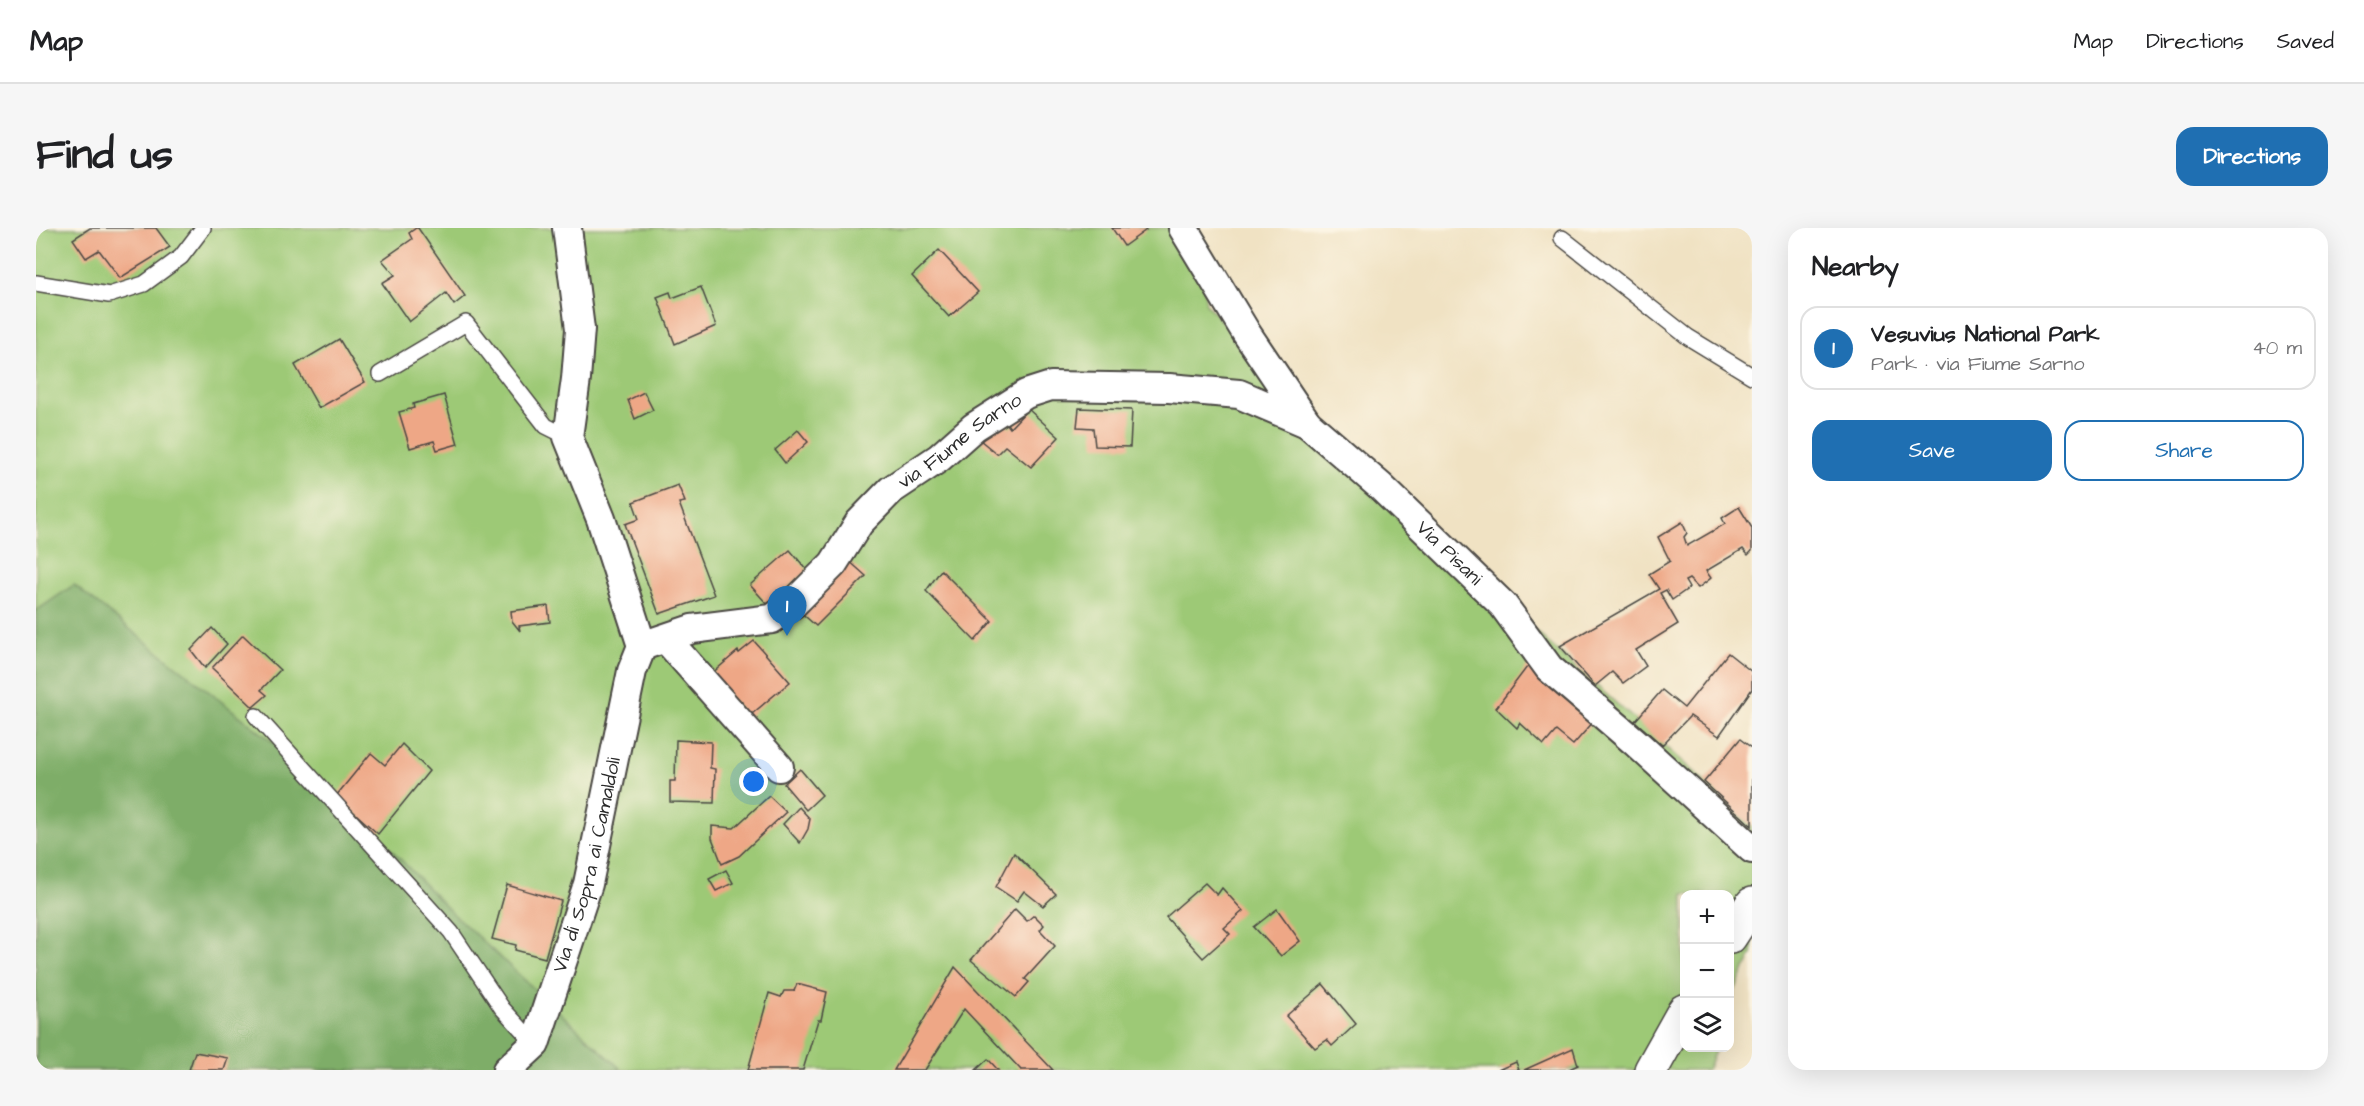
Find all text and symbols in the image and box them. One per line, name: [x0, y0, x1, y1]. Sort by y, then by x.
text: Map: [30, 22, 83, 61]
text: Map: [2073, 27, 2113, 56]
text: Directions: [2146, 27, 2244, 56]
text: Saved: [2277, 27, 2334, 56]
text: Find us: [36, 127, 173, 185]
button: Directions: [2176, 127, 2328, 186]
text: Nearby: [1812, 249, 1899, 285]
text: Vesuvius National Park: [1871, 319, 2100, 350]
text: 1: [1832, 334, 1835, 362]
text: 40 m: [2252, 334, 2302, 362]
text: Park · via Fiume Sarno: [1871, 350, 2084, 378]
street label: via Fiume Sarno: [892, 386, 1027, 496]
button: Save: [1812, 420, 2052, 481]
button: Share: [2064, 420, 2304, 481]
street label: Via Pisani: [1410, 514, 1489, 592]
pin: 1: [768, 586, 807, 636]
street label: Via di Sopra ai Camaldoli: [546, 755, 628, 976]
your location: [739, 767, 768, 796]
map controls: [1680, 890, 1734, 1052]
button: +: [1680, 890, 1734, 944]
button: −: [1680, 944, 1734, 998]
button: layers: [1680, 998, 1734, 1052]

